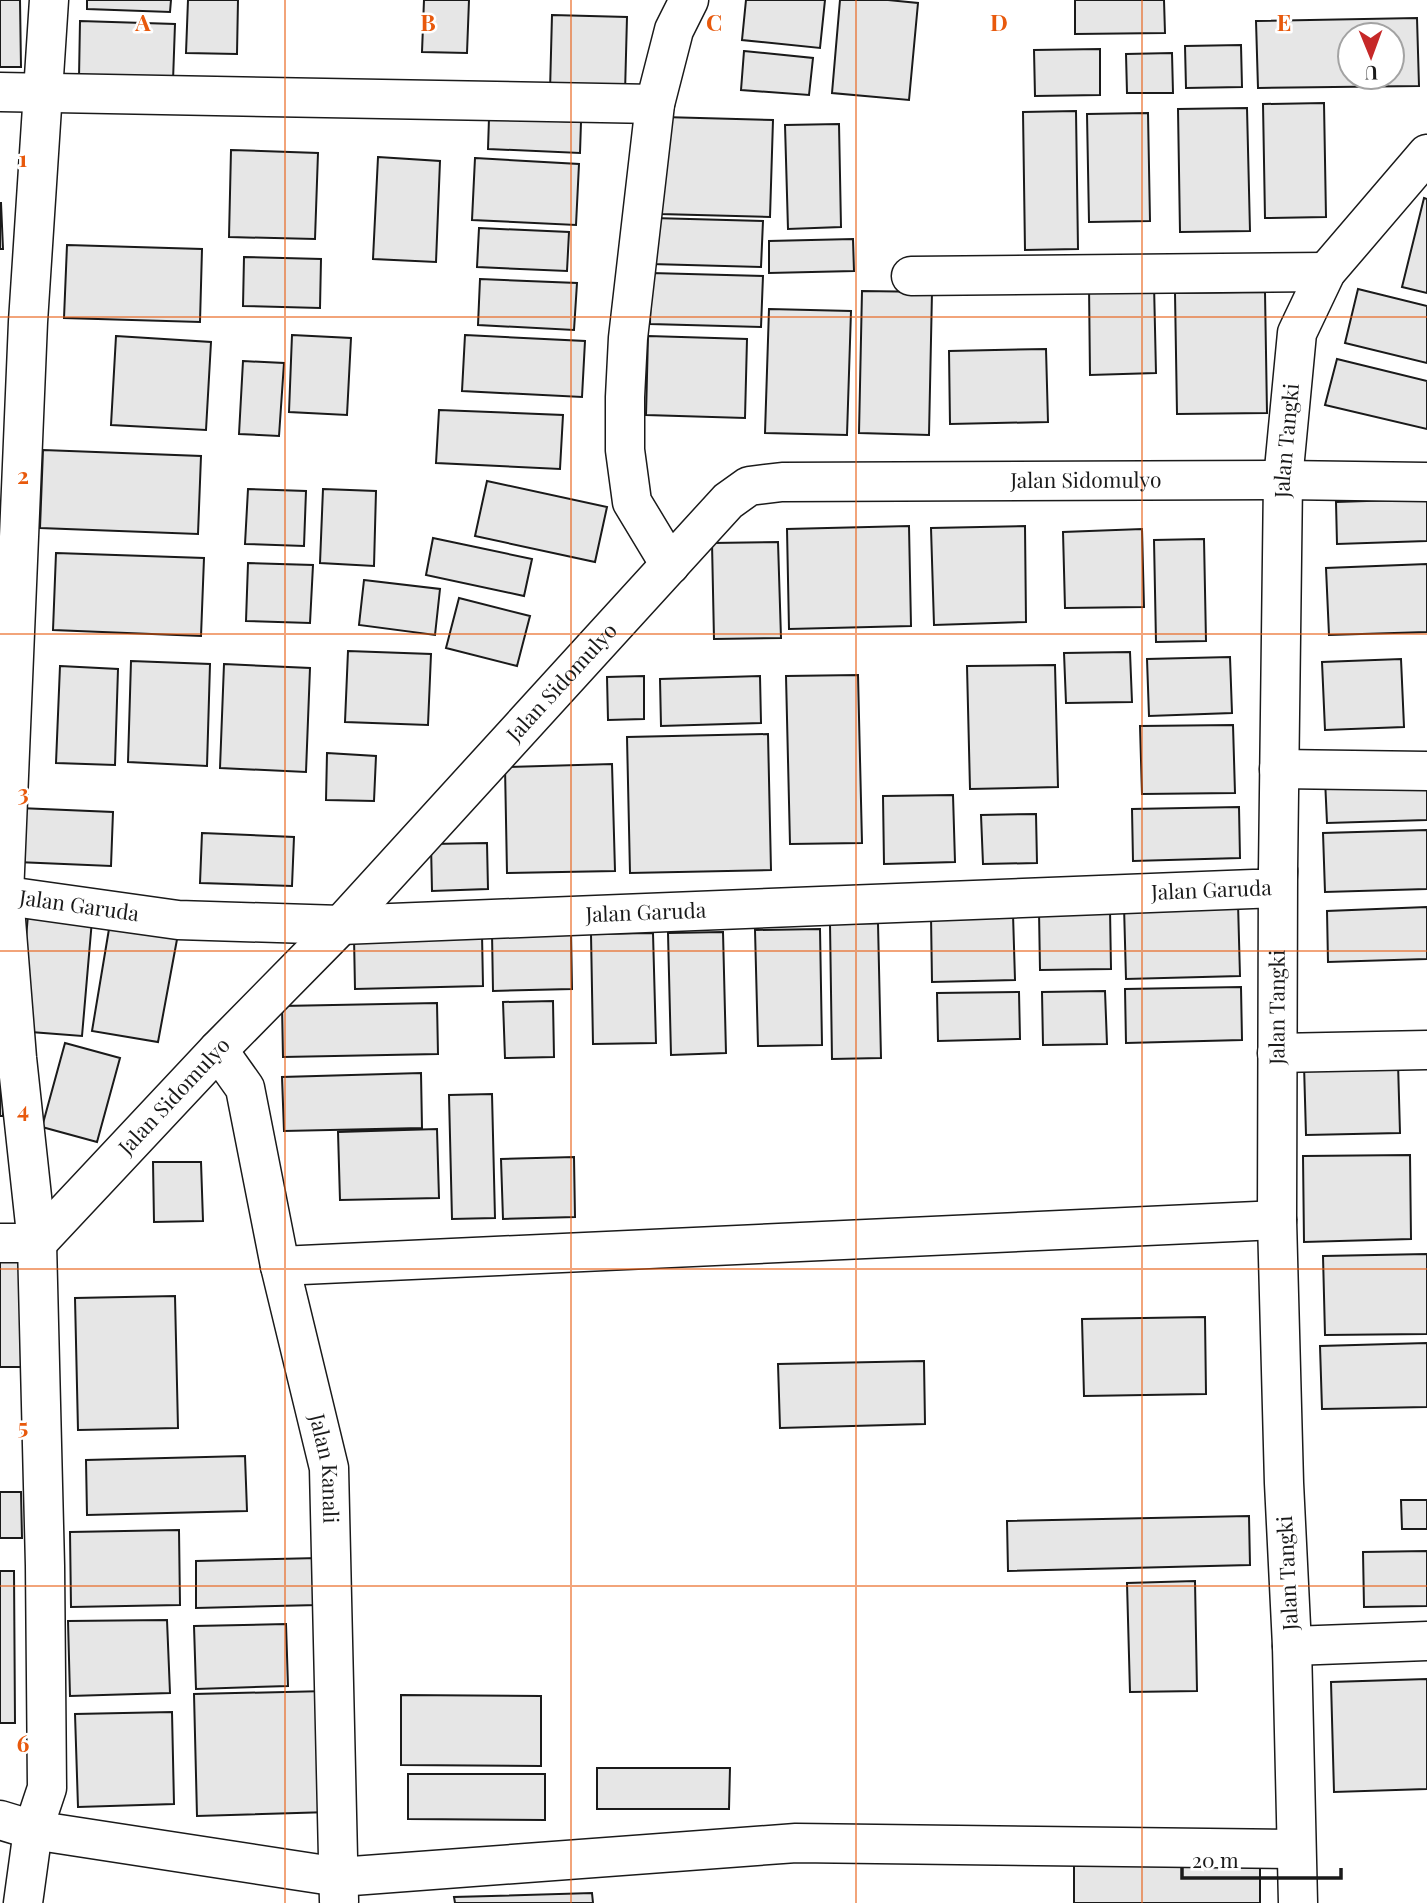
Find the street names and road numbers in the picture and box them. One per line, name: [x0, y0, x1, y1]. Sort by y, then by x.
street label: Jalan Tangki: [1267, 382, 1304, 499]
street label: Jalan Sidomulyo: [1009, 464, 1162, 493]
street label: Jalan Sidomulyo: [499, 616, 622, 747]
street label: Jalan Garuda: [1150, 872, 1273, 905]
street label: Jalan Garuda: [17, 882, 142, 926]
street label: Jalan Garuda: [584, 895, 707, 927]
street label: Jalan Tangki: [1261, 950, 1290, 1066]
street label: Jalan Sidomulyo: [110, 1030, 235, 1160]
street label: Jalan Kanali: [304, 1410, 346, 1524]
street label: Jalan Tangki: [1269, 1515, 1303, 1632]

